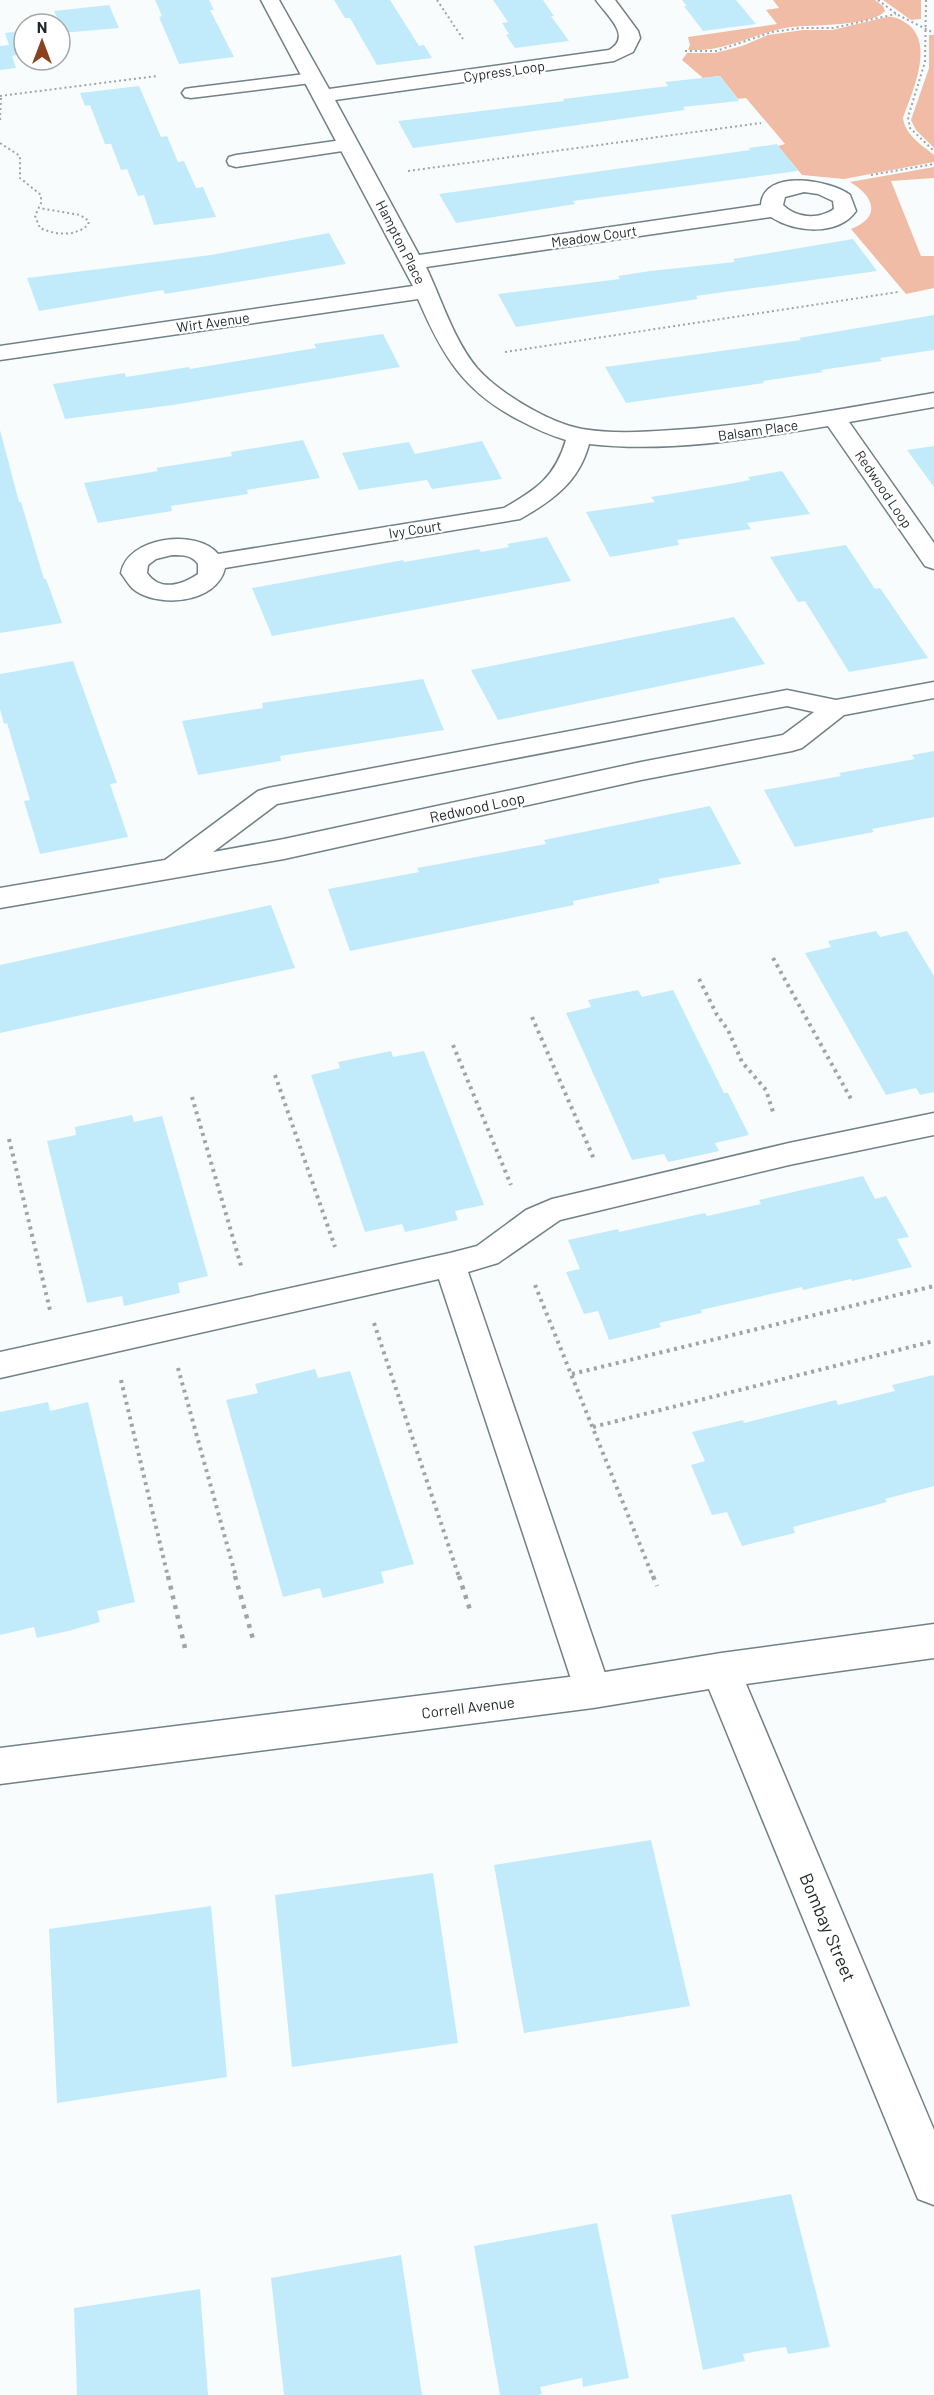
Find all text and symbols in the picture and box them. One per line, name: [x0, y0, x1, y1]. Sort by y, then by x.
north arrow: [12, 12, 72, 72]
text: N: [37, 17, 47, 36]
street label: Cypress Loop: [462, 57, 546, 85]
street label: Hampton Place: [373, 197, 429, 287]
street label: Meadow Court: [550, 222, 638, 250]
street label: Wirt Avenue: [175, 308, 251, 336]
street label: Balsam Place: [717, 416, 799, 444]
street label: Redwood Loop: [852, 447, 916, 531]
street label: Ivy Court: [387, 516, 443, 542]
street label: Redwood Loop: [428, 788, 526, 826]
street label: Correll Avenue: [420, 1692, 516, 1722]
street label: Bombay Street: [795, 1869, 861, 1985]

